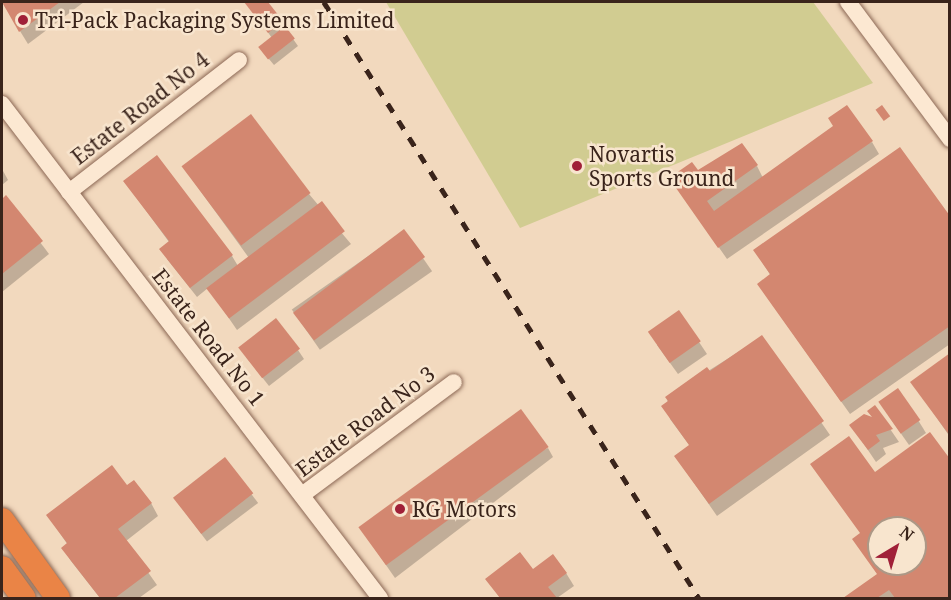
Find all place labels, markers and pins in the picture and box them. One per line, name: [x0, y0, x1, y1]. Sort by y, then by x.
place label: Tri-Pack Packaging Systems Limited: [35, 7, 394, 33]
marker: Tri-Pack Packaging Systems Limited: [16, 13, 30, 27]
place label: Novartis Sports Ground: [589, 141, 734, 191]
marker: Novartis Sports Ground: [570, 159, 584, 173]
place label: RG Motors: [412, 496, 516, 522]
marker: RG Motors: [393, 502, 407, 516]

